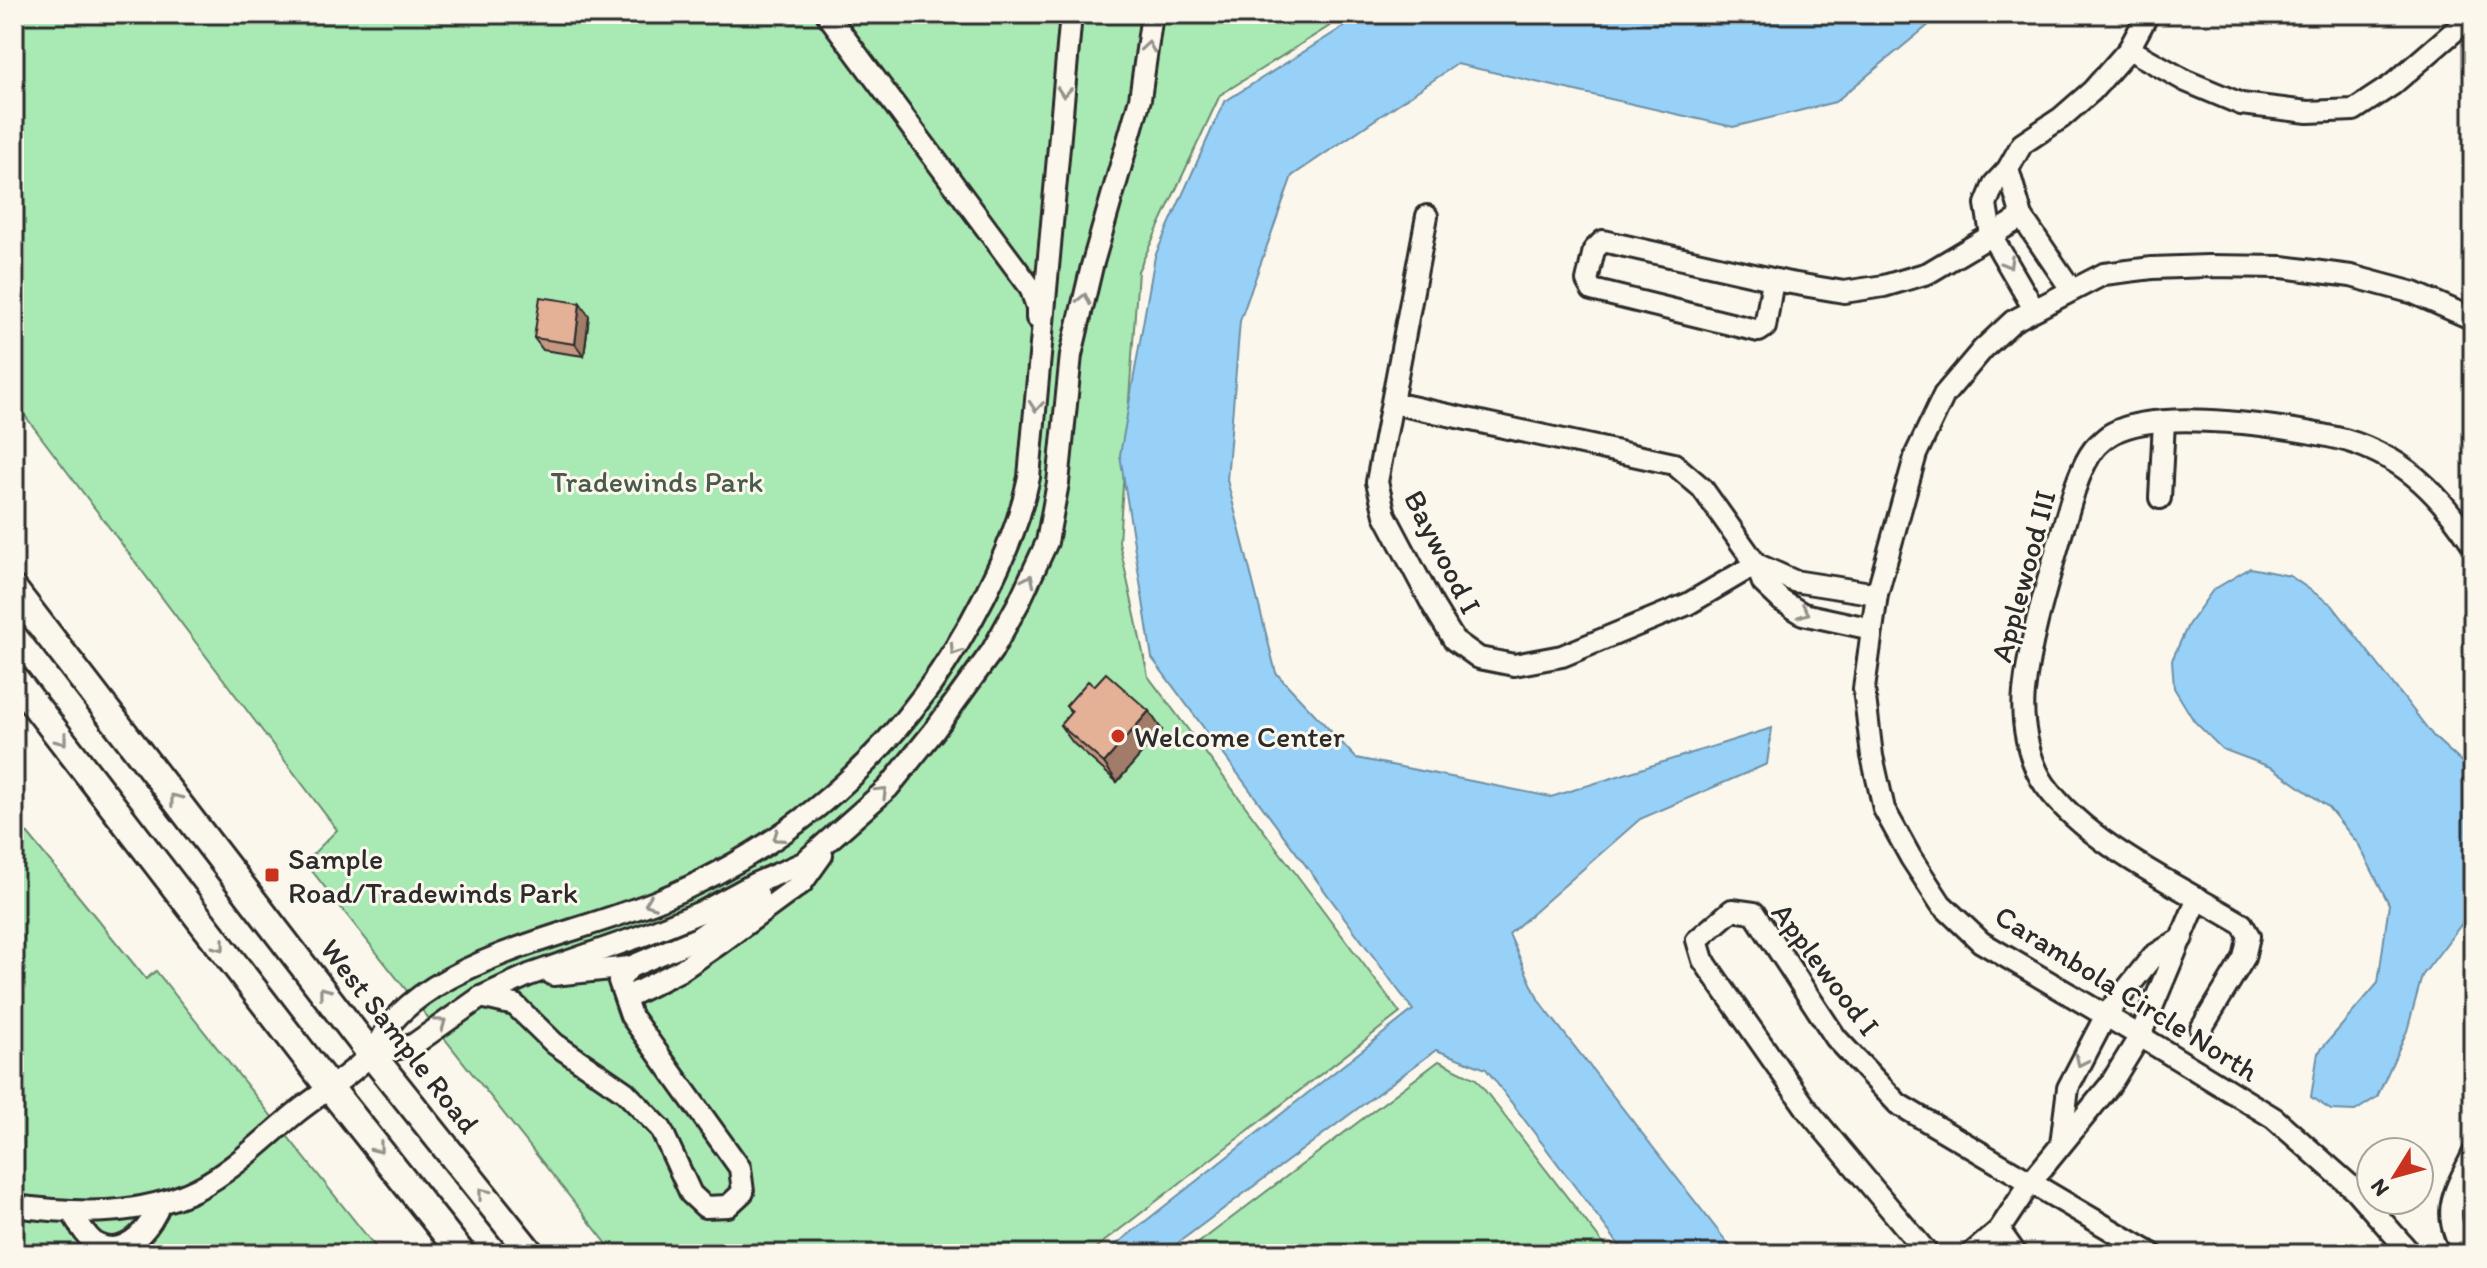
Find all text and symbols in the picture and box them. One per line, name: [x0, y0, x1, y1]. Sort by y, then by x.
one-way arrow: [1139, 40, 1156, 54]
one-way arrow: [1056, 86, 1073, 99]
one-way arrow: [1998, 254, 2014, 269]
one-way arrow: [1075, 293, 1092, 306]
one-way arrow: [1028, 400, 1045, 413]
park label: Tradewinds Park: [551, 463, 763, 500]
street label: Baywood I: [1396, 484, 1490, 620]
street label: Applewood III: [1982, 486, 2064, 666]
one-way arrow: [1020, 573, 1036, 588]
one-way arrow: [1796, 602, 1810, 619]
one-way arrow: [950, 641, 965, 655]
place label: Welcome Center: [1134, 718, 1345, 755]
marker: Welcome Center: [1109, 727, 1127, 745]
one-way arrow: [52, 731, 66, 746]
one-way arrow: [873, 787, 887, 802]
one-way arrow: [170, 793, 184, 808]
one-way arrow: [772, 827, 786, 842]
place label: Sample Road/Tradewinds Park: [288, 840, 578, 911]
marker: Sample Road/Tradewinds Park: [263, 866, 281, 884]
one-way arrow: [644, 893, 658, 910]
street label: Applewood I: [1764, 895, 1888, 1043]
street label: Carambola Circle North: [1988, 897, 2266, 1089]
street label: West Sample Road: [312, 931, 488, 1141]
one-way arrow: [211, 937, 225, 952]
one-way arrow: [319, 986, 333, 1001]
one-way arrow: [432, 1019, 447, 1033]
one-way arrow: [2075, 1053, 2091, 1068]
north arrow: [2355, 1136, 2435, 1216]
one-way arrow: [368, 1139, 383, 1153]
text: N: [2364, 1174, 2395, 1202]
one-way arrow: [478, 1187, 492, 1202]

